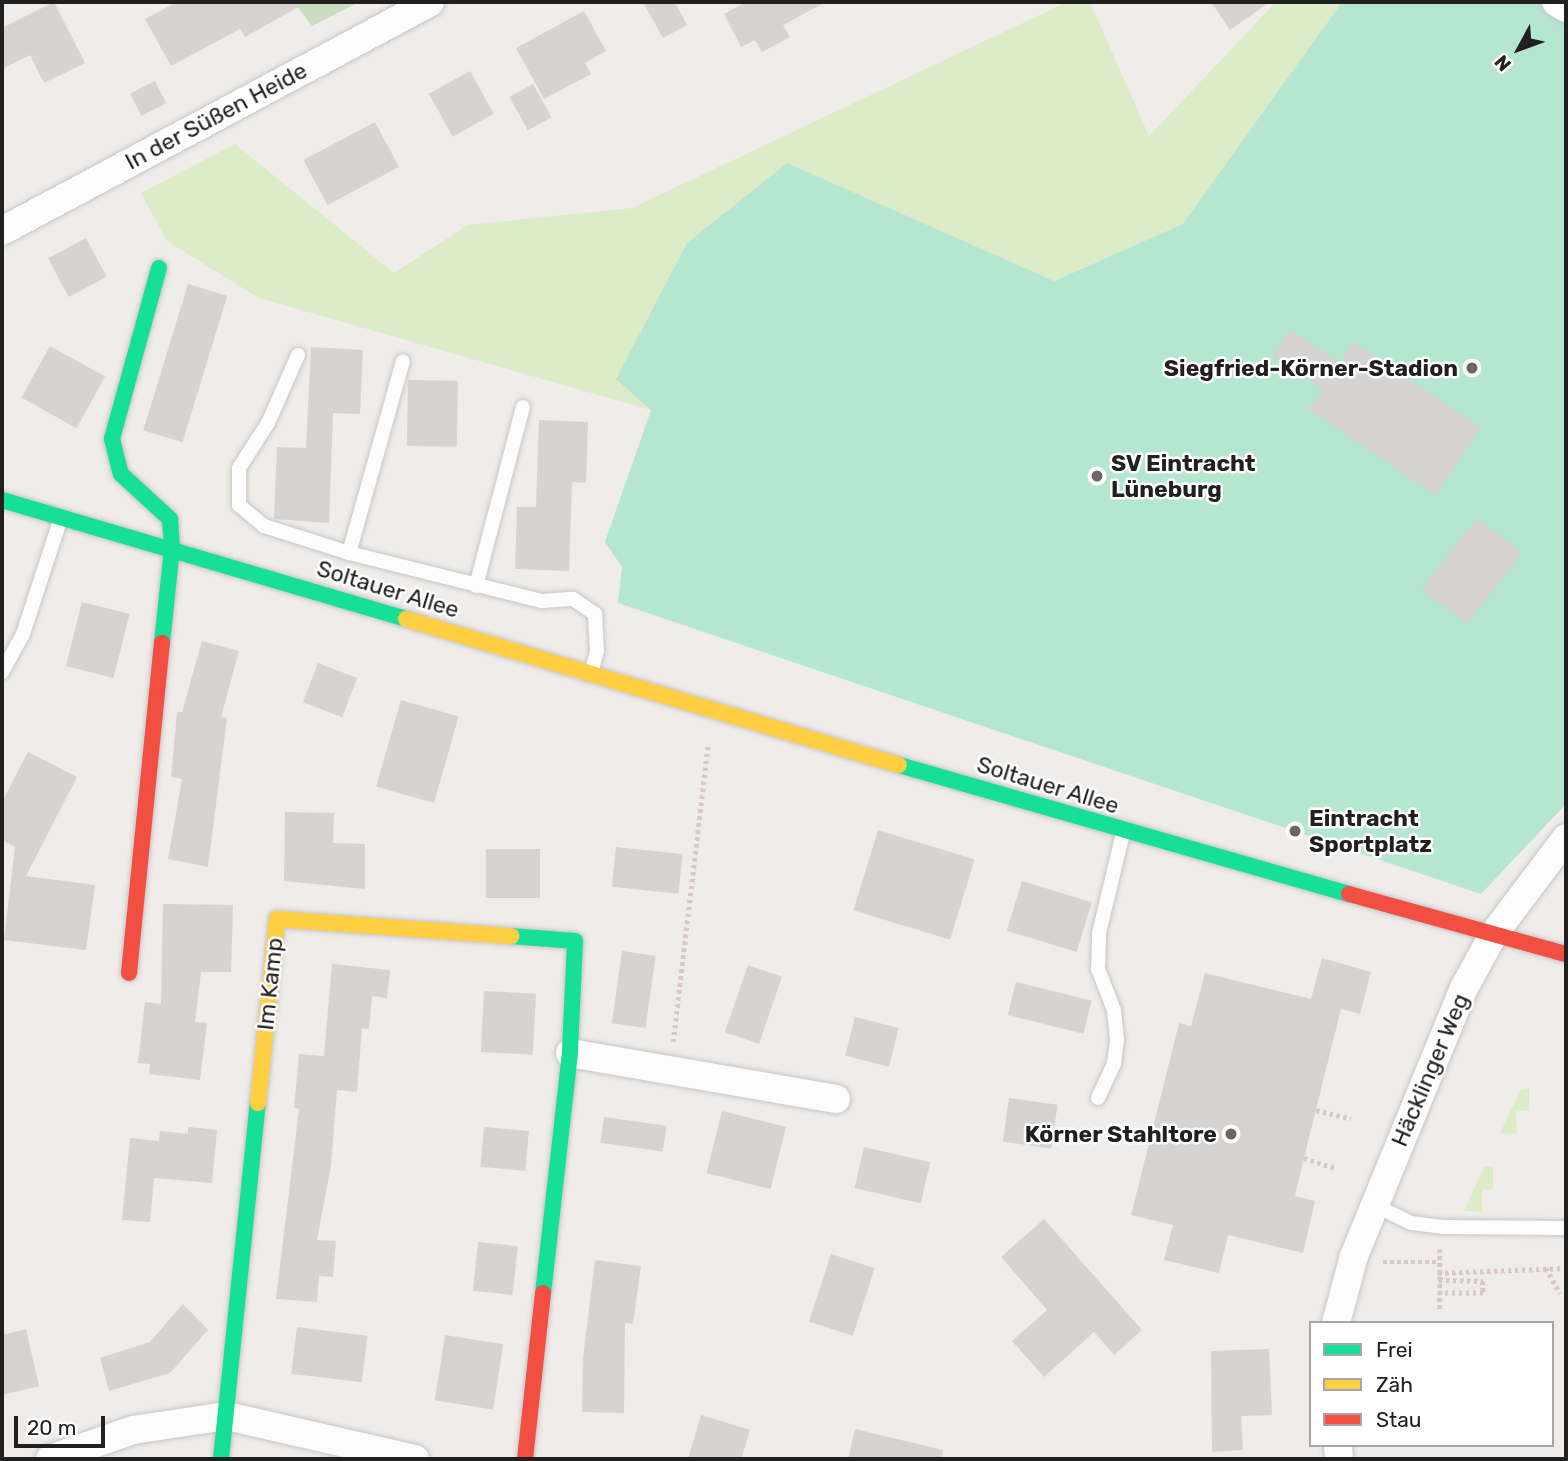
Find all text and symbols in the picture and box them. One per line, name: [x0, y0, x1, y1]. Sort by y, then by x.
north arrow: [1484, 14, 1554, 84]
text: N: [1490, 50, 1516, 76]
street label: In der Süßen Heide: [120, 56, 312, 176]
place label: Siegfried-Körner-Stadion: [1164, 354, 1458, 382]
marker: Siegfried-Körner-Stadion: [1464, 360, 1480, 376]
place label: SV Eintracht Lüneburg: [1111, 449, 1256, 503]
marker: SV Eintracht Lüneburg: [1089, 468, 1105, 484]
street label: Soltauer Allee: [313, 554, 463, 624]
street label: Soltauer Allee: [973, 750, 1123, 820]
place label: Eintracht Sportplatz: [1309, 804, 1432, 858]
marker: Eintracht Sportplatz: [1287, 823, 1303, 839]
street label: Im Kamp: [251, 936, 289, 1032]
street label: Häcklinger Weg: [1385, 989, 1475, 1151]
place label: Körner Stahltore: [1024, 1120, 1217, 1148]
marker: Körner Stahltore: [1223, 1126, 1239, 1142]
legend: [1309, 1321, 1554, 1447]
text: Frei: [1376, 1337, 1413, 1362]
text: Zäh: [1376, 1372, 1413, 1397]
scale bar: [18, 1402, 108, 1446]
text: Stau: [1376, 1407, 1422, 1432]
text: 20 m: [27, 1415, 76, 1440]

